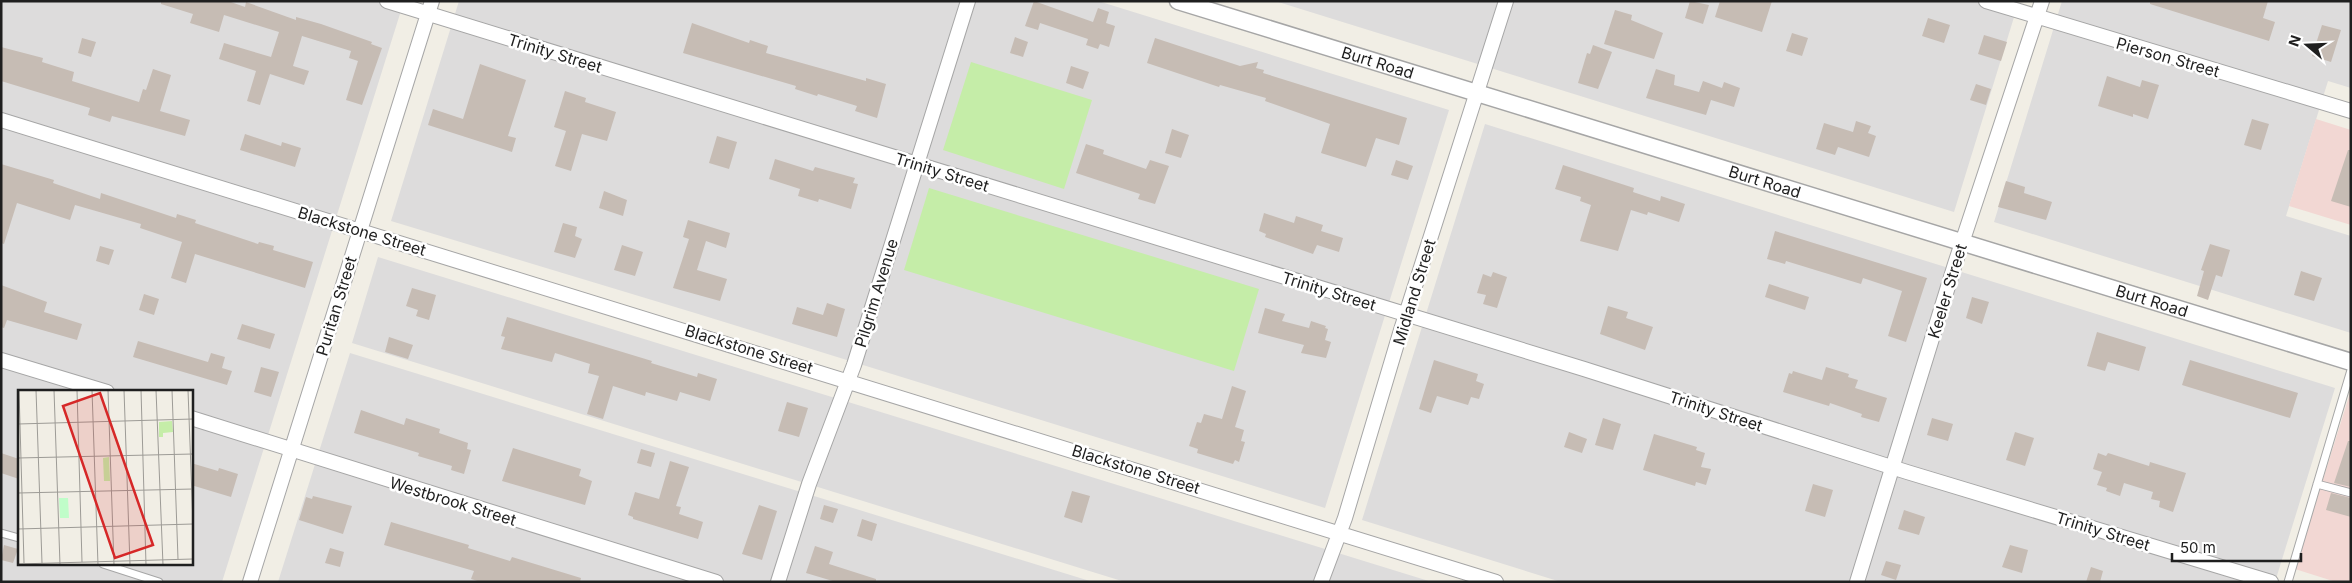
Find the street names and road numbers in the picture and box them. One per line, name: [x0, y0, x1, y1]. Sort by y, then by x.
street label: Trinity Street: [506, 29, 604, 77]
street label: Pierson Street: [2114, 33, 2222, 81]
street label: Burt Road: [1339, 42, 1416, 83]
street label: Trinity Street: [893, 148, 991, 196]
street label: Burt Road: [1726, 161, 1803, 202]
street label: Blackstone Street: [296, 202, 428, 260]
street label: Pilgrim Avenue: [850, 236, 902, 350]
street label: Midland Street: [1388, 237, 1440, 347]
street label: Keeler Street: [1923, 241, 1971, 341]
street label: Puritan Street: [311, 254, 361, 358]
street label: Trinity Street: [1280, 267, 1378, 315]
street label: Burt Road: [2113, 280, 2190, 321]
street label: Blackstone Street: [683, 320, 815, 378]
street label: Trinity Street: [1667, 386, 1765, 436]
street label: Blackstone Street: [1070, 440, 1202, 498]
street label: Westbrook Street: [387, 472, 519, 530]
street label: Trinity Street: [2054, 507, 2152, 555]

